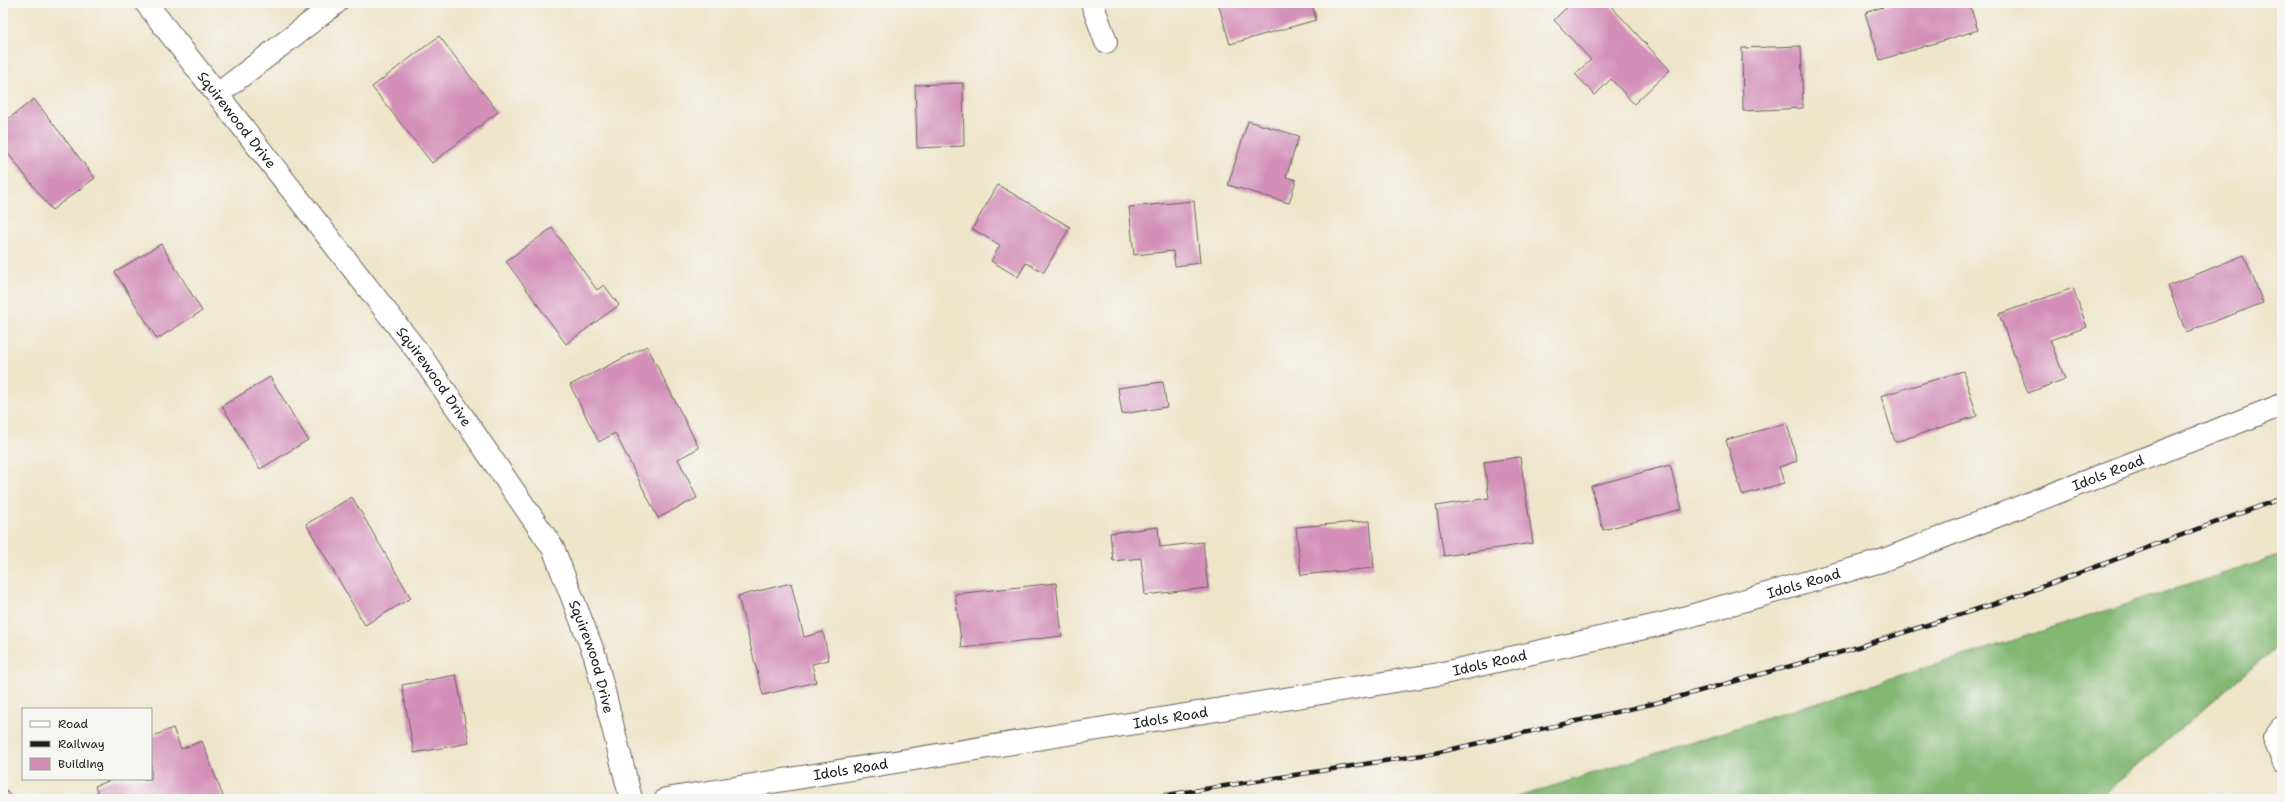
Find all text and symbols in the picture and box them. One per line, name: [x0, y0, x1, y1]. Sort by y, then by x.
street label: Squirewood Drive: [194, 68, 280, 172]
street label: Squirewood Drive: [393, 323, 476, 430]
street label: Idols Road: [2070, 451, 2147, 495]
street label: Idols Road: [1765, 564, 1843, 602]
street label: Squirewood Drive: [565, 597, 618, 715]
street label: Idols Road: [1451, 646, 1529, 680]
street label: Idols Road: [1132, 703, 1209, 732]
legend: [22, 708, 152, 780]
text: Road: [58, 716, 89, 732]
text: Railway: [58, 736, 105, 752]
street label: Idols Road: [812, 754, 889, 784]
text: Building: [58, 756, 104, 772]

